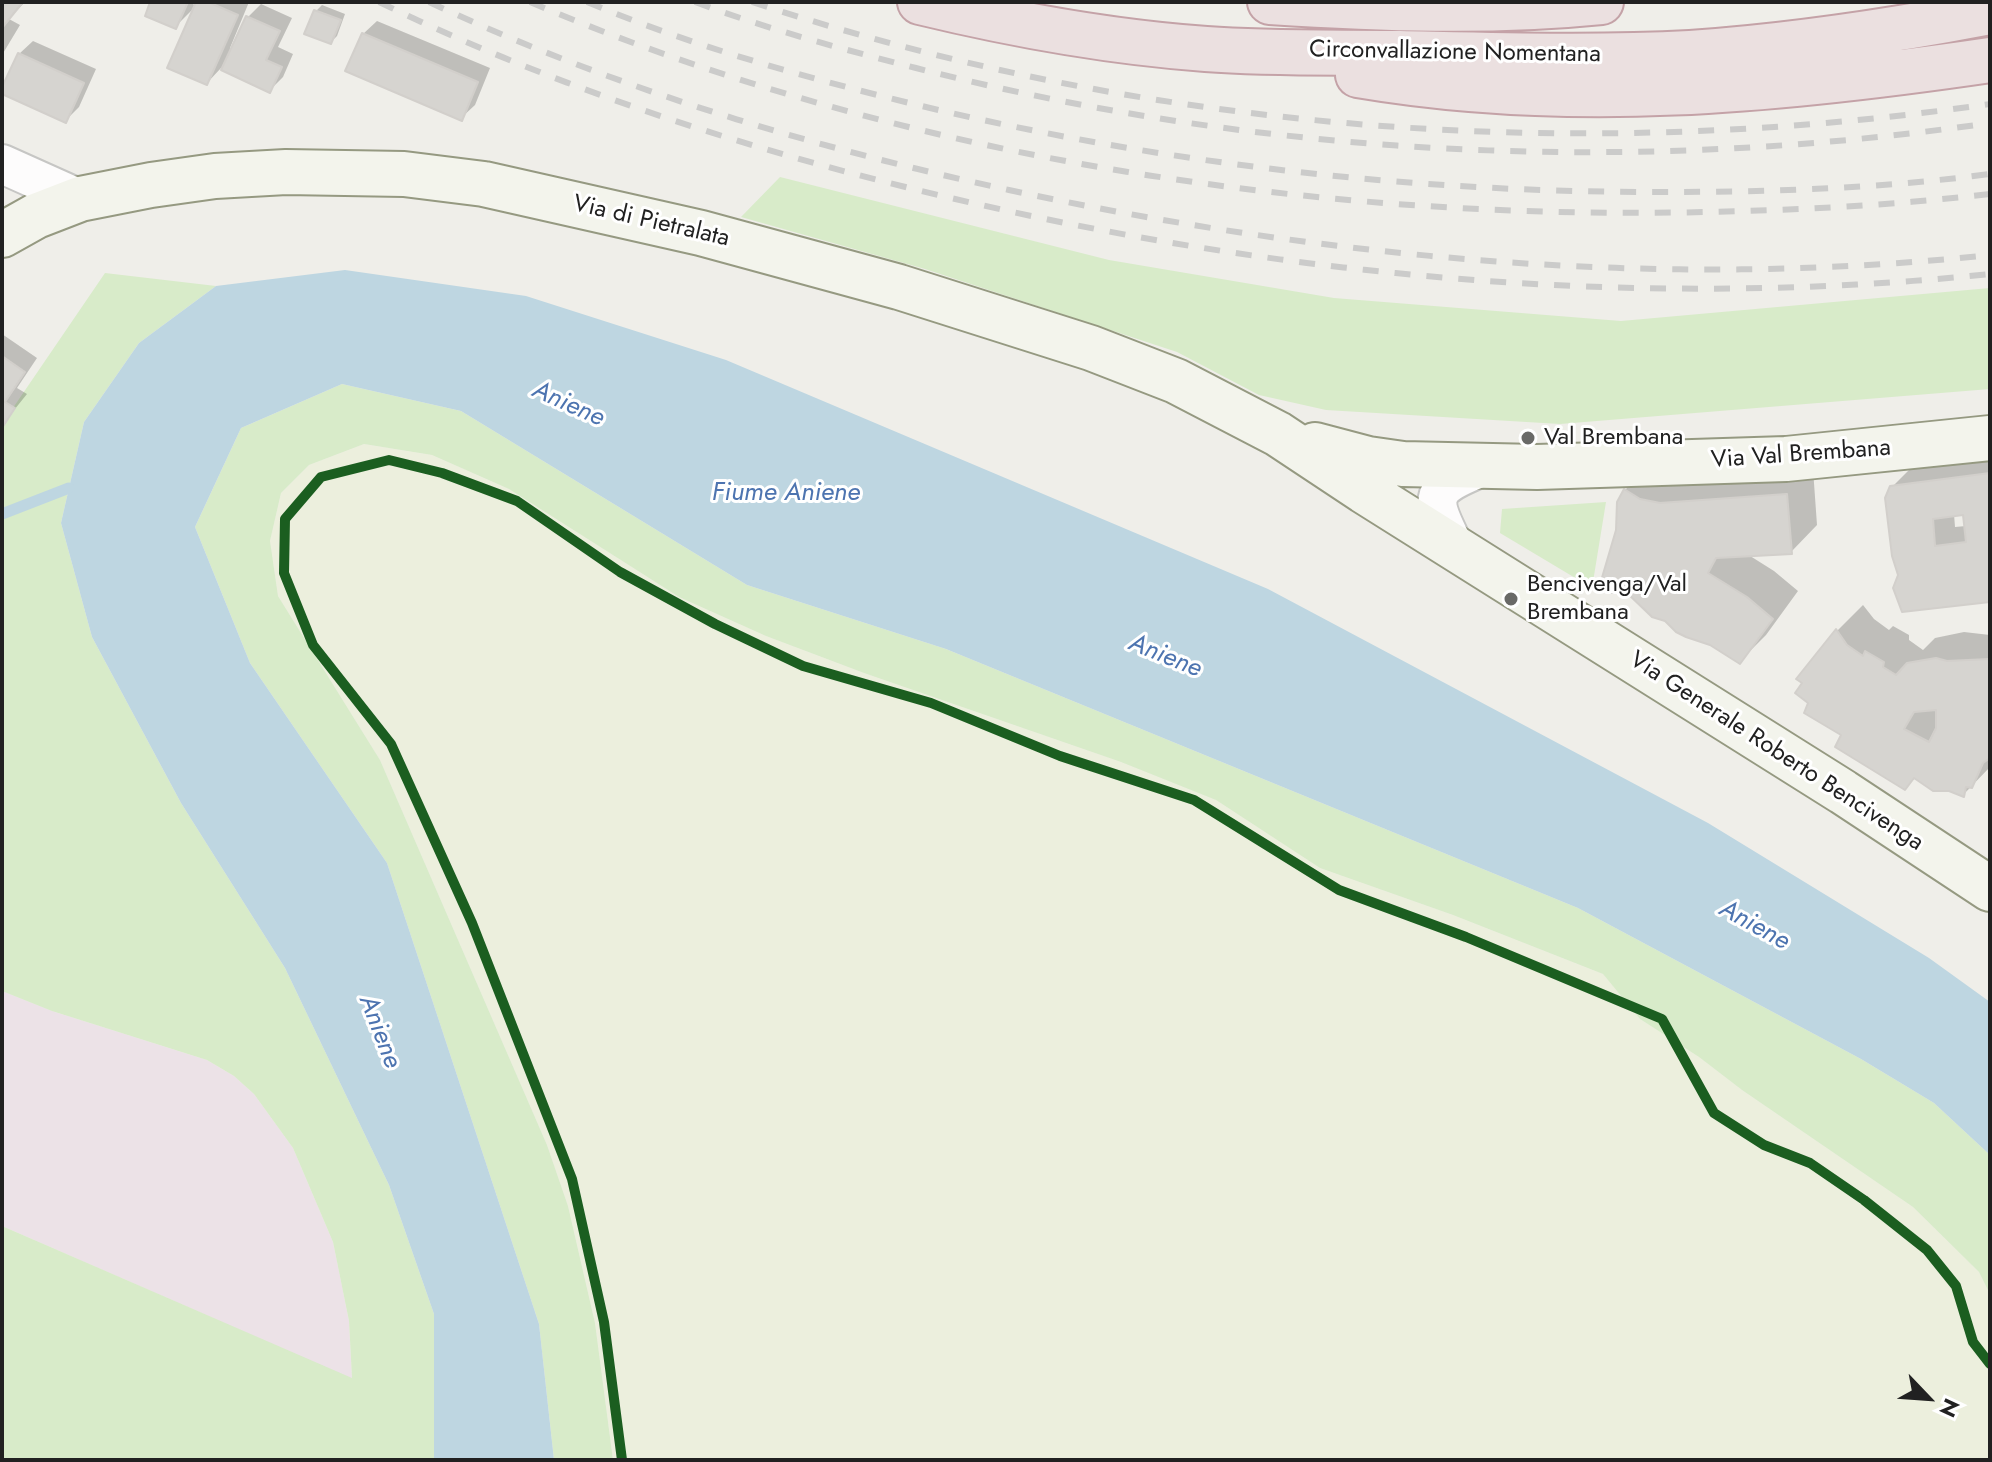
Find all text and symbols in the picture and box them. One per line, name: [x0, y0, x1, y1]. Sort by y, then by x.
street label: Circonvallazione Nomentana: [1309, 36, 1601, 70]
street label: Via di Pietralata: [570, 190, 732, 254]
water label: Aniene: [527, 375, 609, 435]
place label: Val Brembana: [1544, 424, 1683, 452]
marker: Val Brembana: [1519, 429, 1537, 447]
street label: Via Val Brembana: [1710, 434, 1892, 476]
water label: Fiume Aniene: [712, 478, 860, 510]
place label: Bencivenga/Val Brembana: [1527, 571, 1687, 627]
marker: Bencivenga/Val Brembana: [1502, 590, 1520, 608]
water label: Aniene: [1124, 628, 1206, 686]
street label: Via Generale Roberto Bencivenga: [1624, 646, 1928, 858]
water label: Aniene: [1713, 894, 1795, 958]
water label: Aniene: [351, 991, 407, 1073]
north arrow: [1888, 1358, 1968, 1438]
text: N: [1932, 1393, 1968, 1423]

